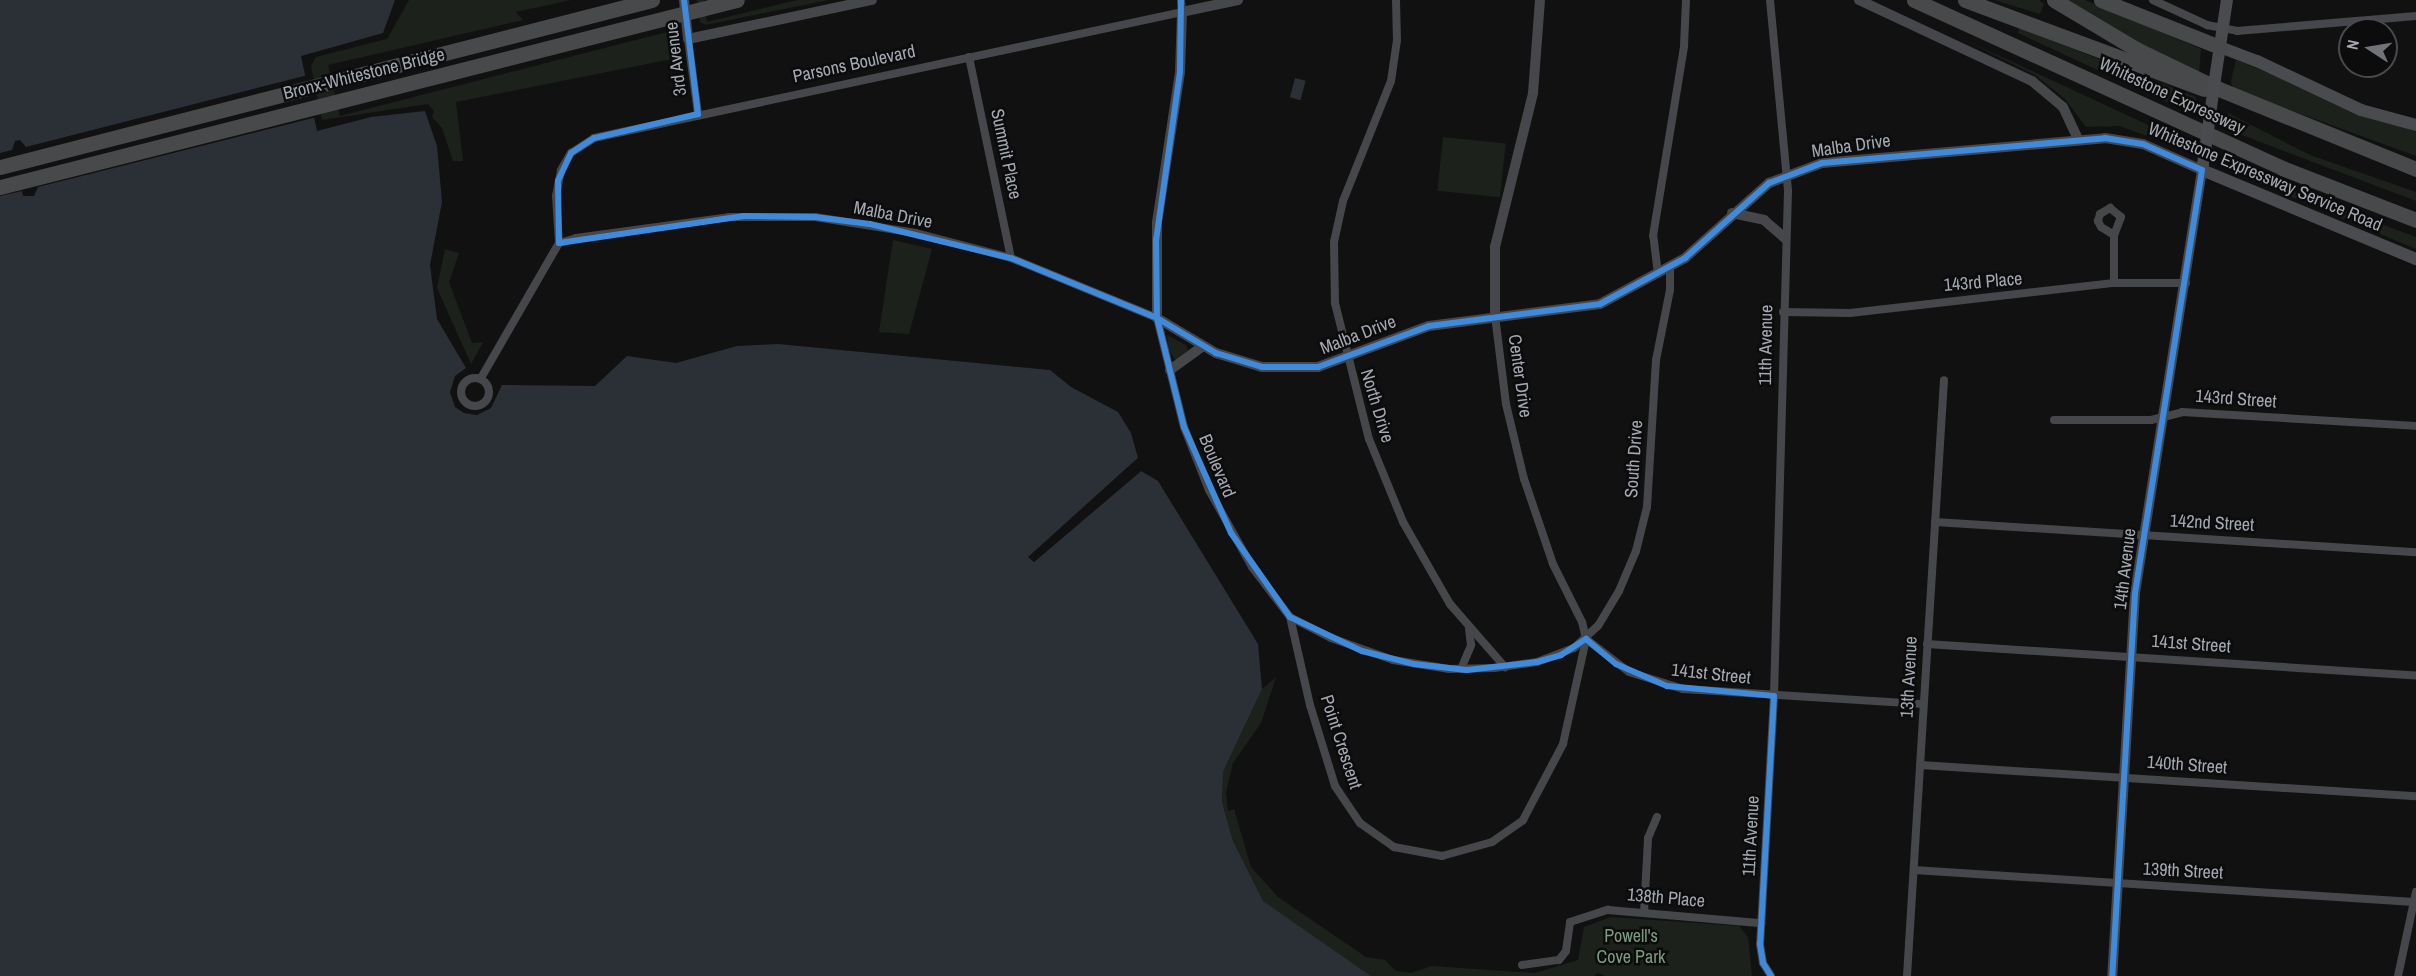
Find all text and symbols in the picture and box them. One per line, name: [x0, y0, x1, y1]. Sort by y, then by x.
north arrow: [2338, 18, 2398, 78]
street label: 3rd Avenue: [661, 20, 691, 98]
text: N: [2341, 38, 2364, 52]
street label: Parsons Boulevard: [791, 40, 917, 88]
street label: Bronx-Whitestone Bridge: [281, 43, 447, 105]
street label: Whitestone Expressway: [2096, 53, 2248, 139]
street label: Summit Place: [986, 107, 1026, 201]
street label: Whitestone Expressway Service Road: [2145, 118, 2385, 236]
street label: Malba Drive: [1810, 130, 1892, 162]
street label: Malba Drive: [852, 197, 934, 233]
street label: 143rd Place: [1943, 268, 2023, 296]
street label: 11th Avenue: [1754, 304, 1778, 386]
street label: Malba Drive: [1317, 311, 1399, 359]
street label: Center Drive: [1503, 333, 1537, 419]
street label: North Drive: [1356, 367, 1398, 445]
street label: 143rd Street: [2195, 385, 2277, 413]
street label: South Drive: [1621, 419, 1647, 499]
street label: Boulevard: [1194, 431, 1240, 501]
street label: 142nd Street: [2169, 510, 2255, 536]
street label: 14th Avenue: [2109, 527, 2141, 611]
street label: 141st Street: [2151, 630, 2231, 658]
street label: 13th Avenue: [1896, 635, 1922, 719]
street label: 141st Street: [1670, 659, 1752, 689]
street label: Point Crescent: [1316, 692, 1366, 792]
street label: 140th Street: [2146, 751, 2228, 779]
street label: 11th Avenue: [1738, 795, 1764, 877]
street label: 139th Street: [2142, 858, 2224, 884]
street label: 138th Place: [1626, 884, 1706, 912]
park label: Powell's Cove Park: [1597, 926, 1665, 968]

